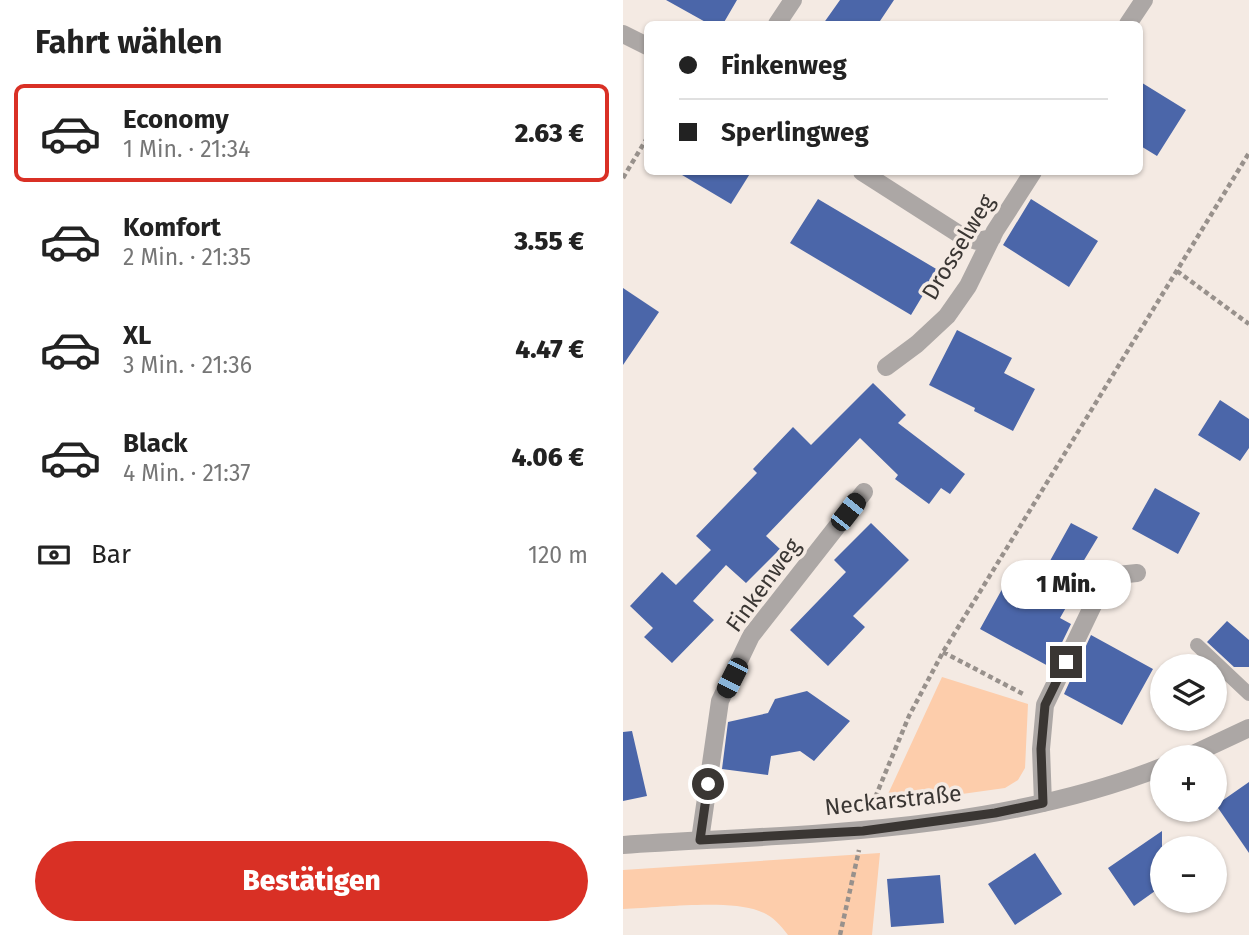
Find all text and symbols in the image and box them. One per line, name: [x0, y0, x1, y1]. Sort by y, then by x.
text: Fahrt wählen: [35, 23, 222, 61]
text: Finkenweg: [721, 50, 847, 81]
icon: car: [39, 102, 102, 165]
text: Economy: [123, 104, 229, 135]
text: Sperlingweg: [721, 117, 869, 148]
text: 2.63 €: [515, 118, 584, 149]
text: 1 Min. · 21:34: [123, 135, 250, 163]
street label: Drosselweg: [916, 189, 1000, 305]
icon: car: [39, 210, 102, 273]
text: Komfort: [123, 212, 221, 243]
text: 3.55 €: [514, 226, 584, 257]
text: 2 Min. · 21:35: [123, 243, 251, 271]
icon: car: [39, 318, 102, 381]
text: XL: [123, 320, 151, 351]
text: 4.47 €: [515, 334, 584, 365]
text: 3 Min. · 21:36: [123, 351, 252, 379]
icon: car: [39, 426, 102, 489]
text: Black: [123, 428, 188, 459]
text: 4.06 €: [511, 442, 584, 473]
text: 4 Min. · 21:37: [123, 459, 251, 487]
car: [827, 489, 870, 535]
street label: Finkenweg: [720, 533, 806, 637]
icon: cash: [35, 536, 73, 574]
text: Bar: [91, 539, 131, 570]
text: 120 m: [528, 541, 588, 569]
callout: 1 Min.: [1001, 560, 1131, 610]
text: 1 Min.: [1036, 570, 1096, 598]
route end: [1050, 646, 1082, 678]
map controls: [1150, 654, 1227, 913]
button: layers: [1150, 654, 1227, 731]
car: [714, 655, 751, 701]
button: +: [1150, 745, 1227, 822]
route start: [692, 768, 724, 800]
street label: Neckarstraße: [823, 779, 963, 821]
button: −: [1150, 836, 1227, 913]
button: Bestätigen: [35, 841, 588, 921]

